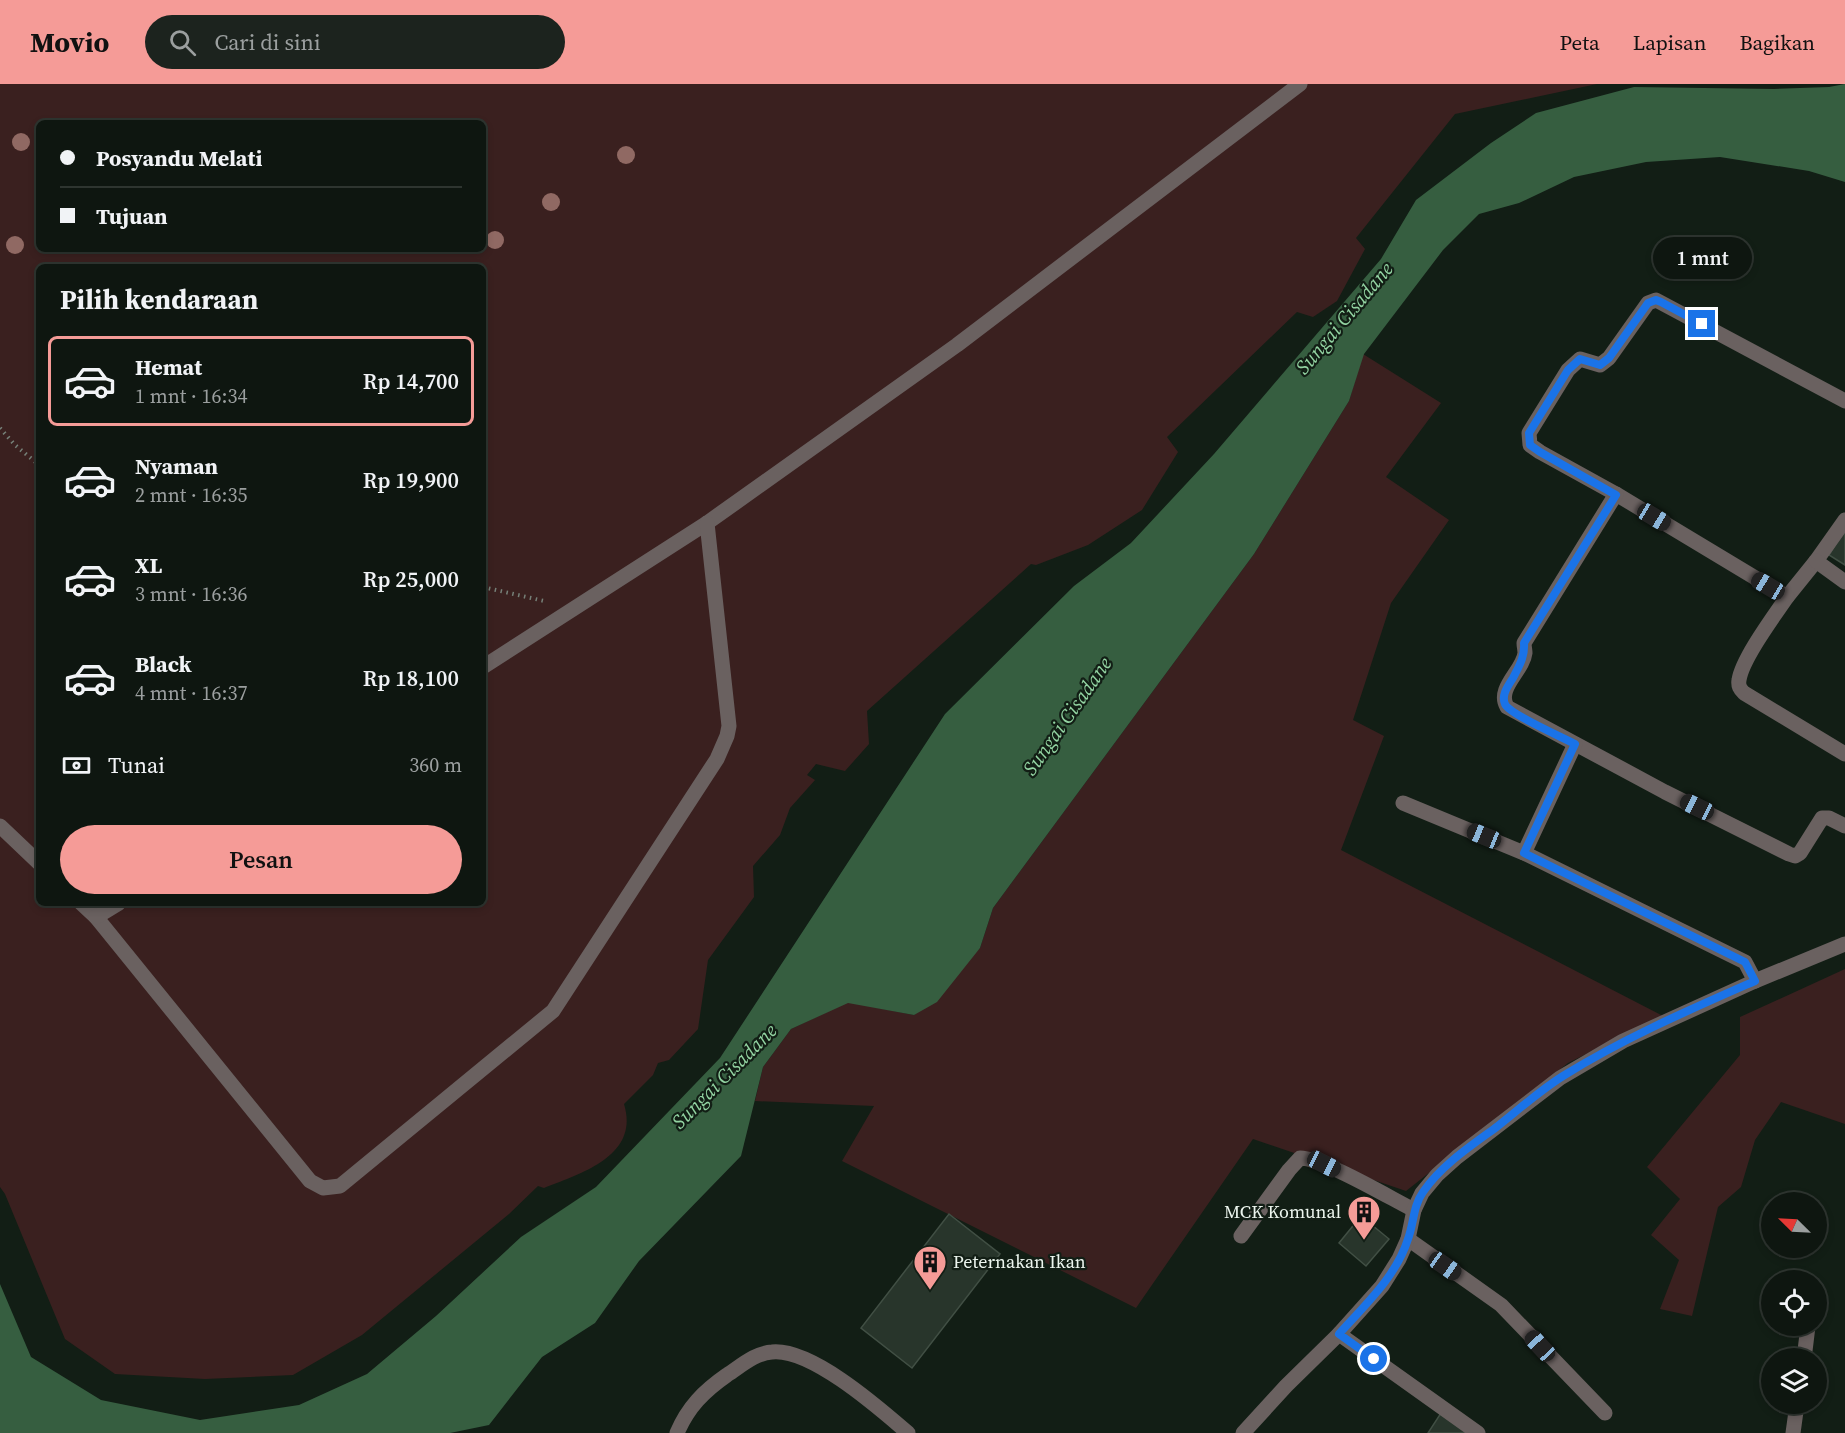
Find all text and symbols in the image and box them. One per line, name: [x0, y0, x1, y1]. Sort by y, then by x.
search box: [145, 15, 565, 69]
text: Movio: [30, 23, 109, 61]
icon: search: [166, 26, 199, 59]
text: Cari di sini: [214, 27, 321, 57]
text: Peta: [1559, 28, 1600, 57]
text: Lapisan: [1633, 28, 1706, 57]
text: Bagikan: [1739, 28, 1815, 57]
text: Posyandu Melati: [96, 143, 262, 173]
text: Tujuan: [96, 201, 168, 231]
callout: 1 mnt: [1652, 237, 1752, 279]
text: 1 mnt: [1677, 244, 1728, 272]
water label: Sungai Cisadane: [1289, 256, 1399, 380]
text: Pilih kendaraan: [60, 281, 258, 318]
route end: [1688, 310, 1715, 337]
text: Hemat: [135, 352, 202, 382]
icon: car: [63, 354, 117, 408]
text: Rp 14,700: [363, 366, 459, 396]
text: 1 mnt · 16:34: [135, 382, 248, 410]
text: Nyaman: [135, 451, 218, 481]
icon: car: [63, 453, 117, 507]
text: Rp 19,900: [363, 465, 459, 495]
text: 2 mnt · 16:35: [135, 481, 248, 509]
car: [1634, 500, 1674, 534]
text: XL: [135, 550, 162, 580]
icon: car: [63, 552, 117, 606]
text: Rp 25,000: [363, 564, 459, 594]
car: [1748, 569, 1788, 603]
text: 3 mnt · 16:36: [135, 580, 248, 608]
text: Black: [135, 649, 192, 679]
icon: car: [63, 651, 117, 705]
water label: Sungai Cisadane: [1016, 651, 1118, 781]
text: Rp 18,100: [363, 663, 459, 693]
text: 4 mnt · 16:37: [135, 679, 248, 707]
icon: cash: [60, 749, 93, 782]
text: Tunai: [108, 750, 165, 780]
text: 360 m: [409, 751, 462, 779]
car: [1677, 791, 1717, 823]
car: [1464, 821, 1504, 851]
button: Pesan: [60, 825, 462, 894]
water label: Sungai Cisadane: [665, 1017, 783, 1135]
car: [1304, 1148, 1344, 1180]
north arrow: [1761, 1192, 1827, 1258]
map controls: [1761, 1192, 1827, 1414]
building icon: MCK Komunal: [1346, 1194, 1382, 1241]
place label: MCK Komunal: [1224, 1199, 1341, 1224]
building icon: Peternakan Ikan: [912, 1244, 948, 1291]
car: [1425, 1248, 1465, 1284]
place label: Peternakan Ikan: [953, 1249, 1086, 1274]
button: locate: [1761, 1270, 1827, 1336]
car: [1521, 1327, 1559, 1365]
route start: [1360, 1345, 1387, 1372]
button: layers: [1761, 1348, 1827, 1414]

